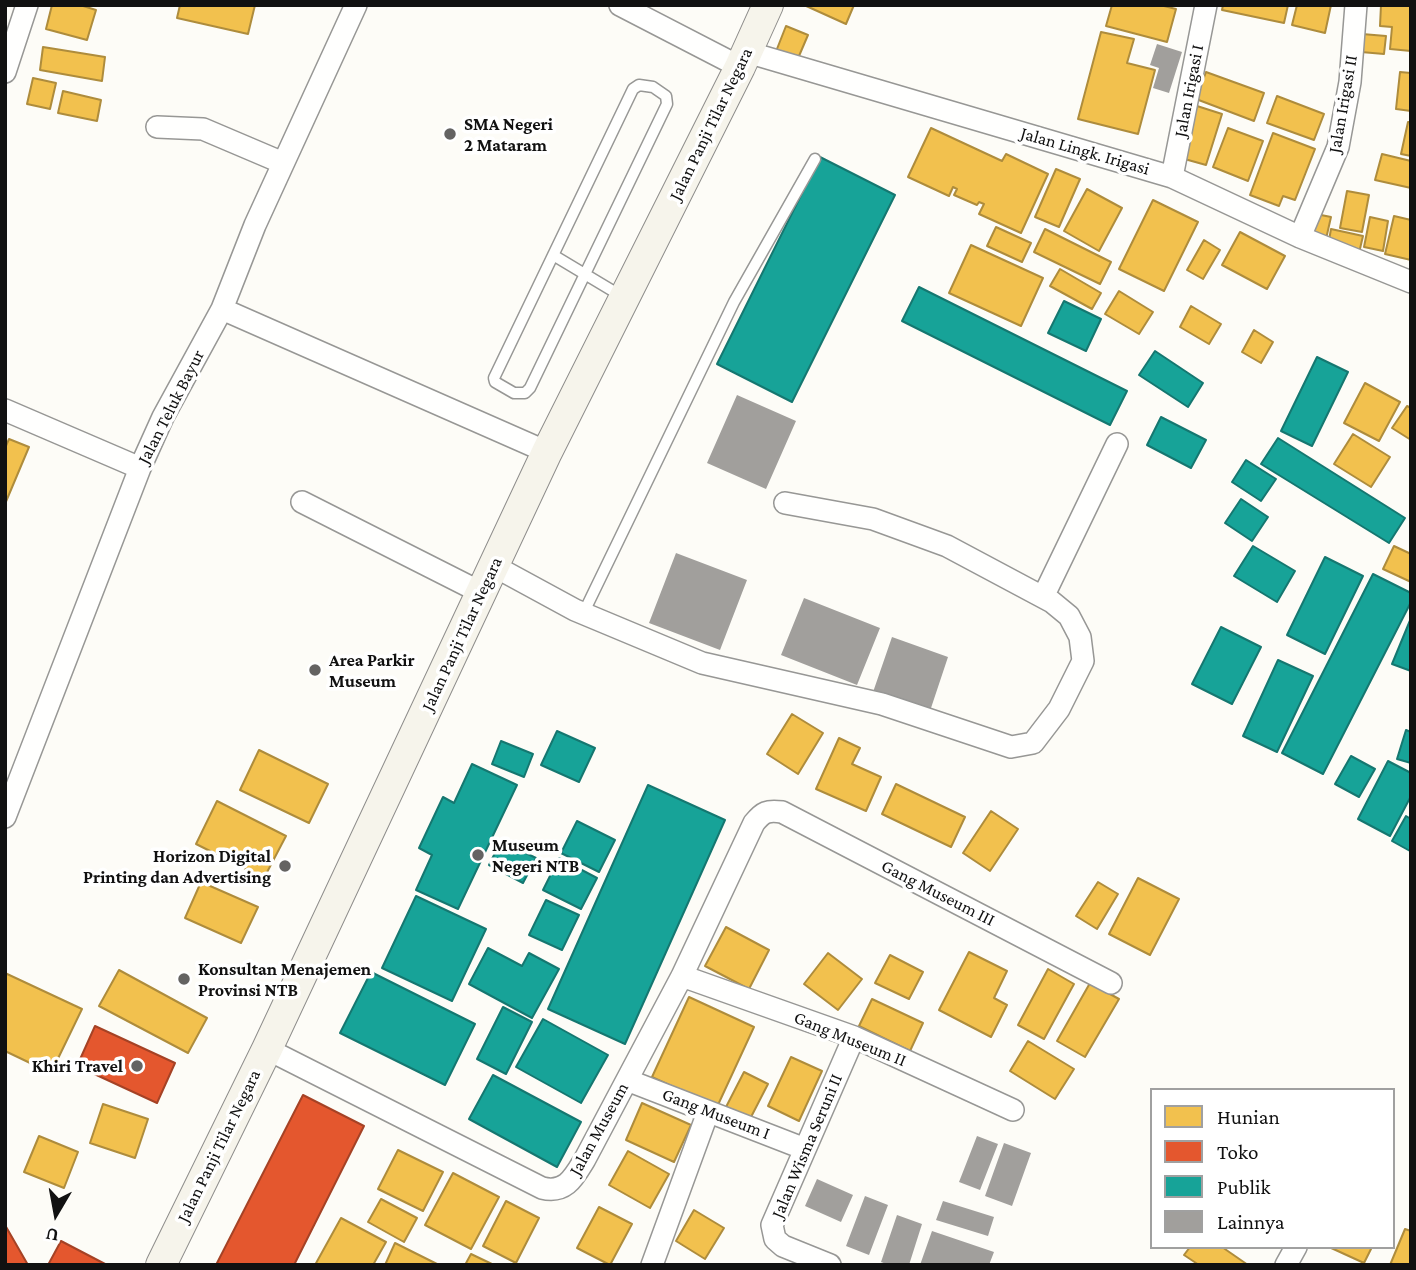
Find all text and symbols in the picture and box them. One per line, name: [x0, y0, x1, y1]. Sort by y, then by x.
street label: Jalan Irigasi I: [1169, 43, 1209, 139]
street label: Jalan Panji Tilar Negara: [665, 44, 757, 204]
street label: Jalan Irigasi II: [1324, 53, 1362, 155]
place label: SMA Negeri 2 Mataram: [464, 113, 553, 156]
street label: Jalan Lingk. Irigasi: [1018, 122, 1152, 180]
marker: SMA Negeri 2 Mataram: [442, 126, 458, 142]
street label: Jalan Teluk Bayur: [133, 346, 209, 468]
street label: Jalan Panji Tilar Negara: [417, 554, 507, 714]
place label: Area Parkir Museum: [329, 649, 415, 692]
marker: Area Parkir Museum: [307, 662, 323, 678]
place label: Museum Negeri NTB: [492, 834, 579, 876]
place label: Horizon Digital Printing dan Advertising: [83, 845, 271, 888]
marker: Museum Negeri NTB: [470, 847, 486, 863]
street label: Gang Museum III: [878, 855, 998, 931]
marker: Horizon Digital Printing dan Advertising: [277, 858, 293, 874]
place label: Konsultan Menajemen Provinsi NTB: [198, 958, 371, 1000]
marker: Konsultan Menajemen Provinsi NTB: [176, 971, 192, 987]
street label: Gang Museum II: [791, 1007, 909, 1071]
place label: Khiri Travel: [32, 1055, 123, 1077]
marker: Khiri Travel: [129, 1058, 145, 1074]
street label: Jalan Panji Tilar Negara: [173, 1066, 265, 1226]
street label: Jalan Wisma Seruni II: [767, 1070, 847, 1222]
street label: Jalan Museum: [565, 1079, 633, 1179]
street label: Gang Museum I: [659, 1084, 773, 1144]
legend: [1150, 1088, 1395, 1249]
text: Hunian: [1217, 1105, 1280, 1129]
text: Toko: [1217, 1140, 1258, 1164]
text: Publik: [1217, 1175, 1271, 1199]
north arrow: [21, 1179, 91, 1249]
text: Lainnya: [1217, 1210, 1284, 1234]
text: U: [44, 1224, 61, 1247]

